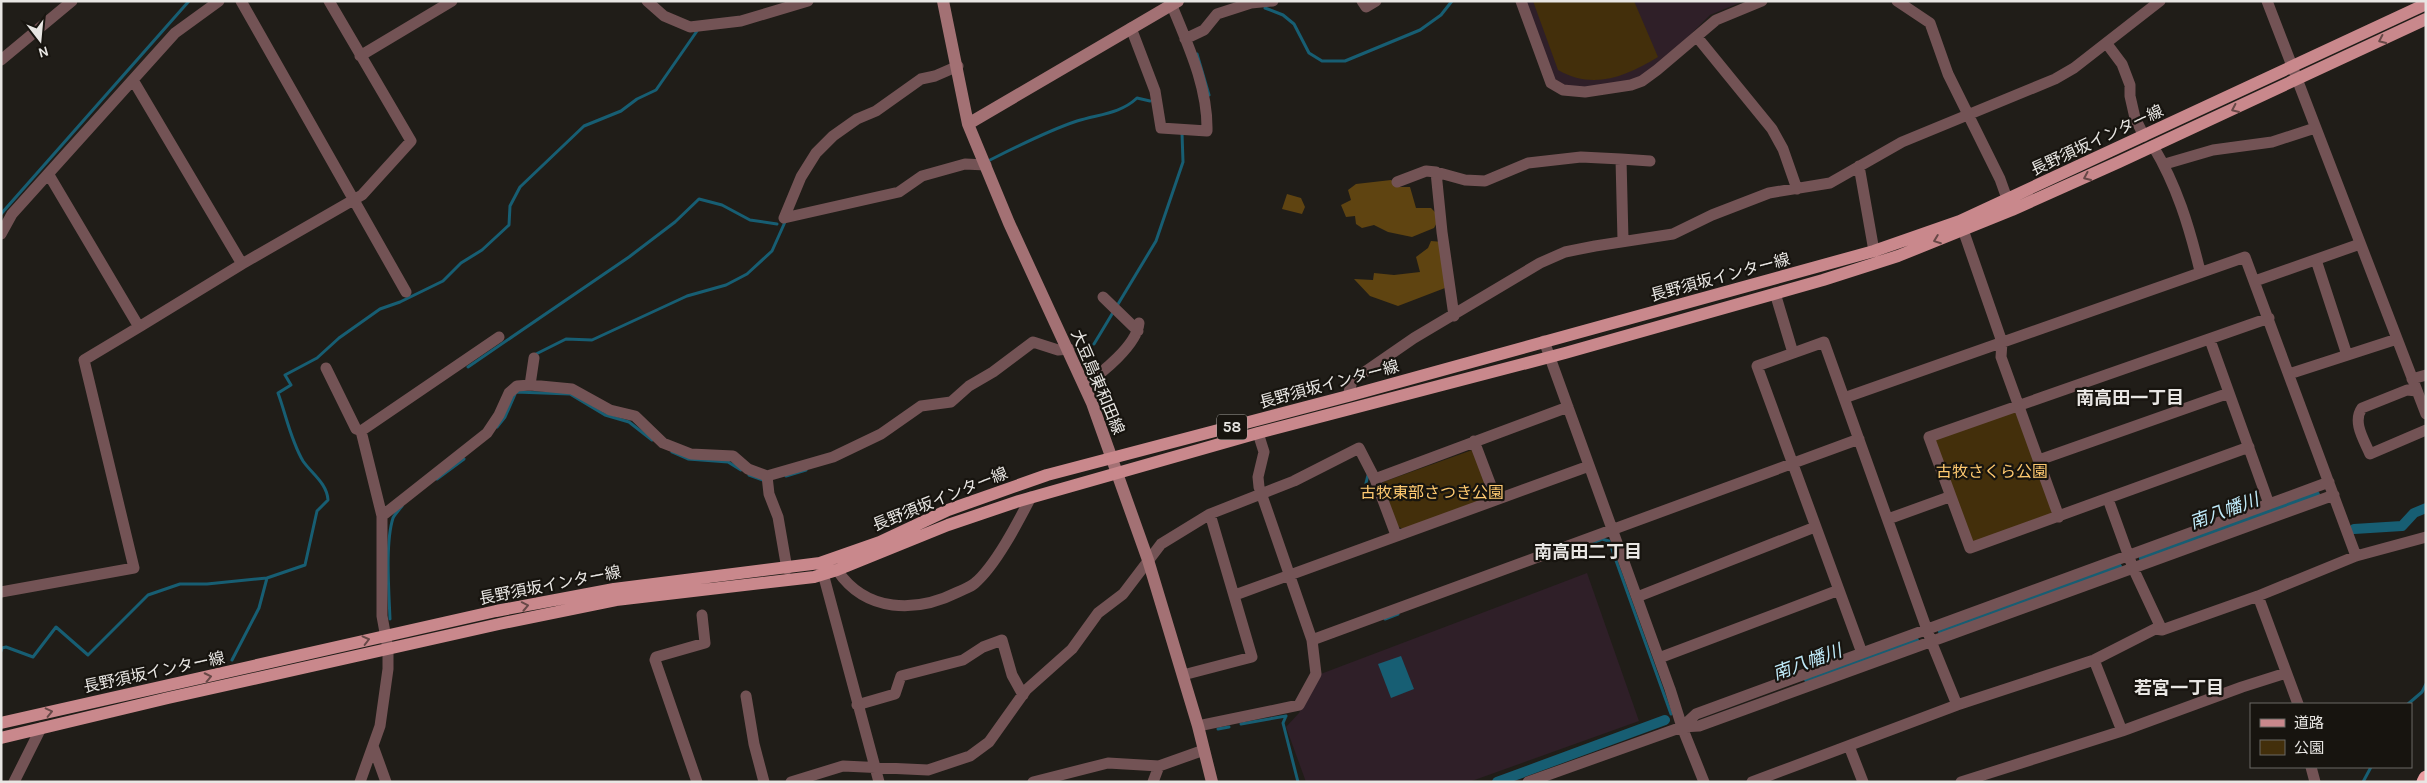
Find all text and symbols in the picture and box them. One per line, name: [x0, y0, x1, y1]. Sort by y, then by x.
north arrow: [15, 15, 65, 65]
one-way arrow: [2378, 34, 2387, 44]
text: N: [36, 42, 51, 62]
street label: 長野須坂インター線: [2028, 101, 2166, 179]
one-way arrow: [2231, 103, 2240, 113]
one-way arrow: [2083, 170, 2092, 181]
one-way arrow: [1934, 235, 1942, 245]
street label: 長野須坂インター線: [1648, 249, 1792, 305]
street label: 大豆島東和田線: [1067, 327, 1129, 437]
street label: 長野須坂インター線: [1257, 356, 1401, 412]
district label: 南高田一丁目: [2076, 387, 2184, 409]
road number: 58: [1217, 414, 1247, 440]
park label: 古牧さくら公園: [1936, 462, 2048, 481]
street label: 長野須坂インター線: [870, 463, 1010, 535]
park label: 古牧東部さつき公園: [1360, 483, 1504, 502]
water label: 南八幡川: [2186, 488, 2263, 534]
district label: 南高田二丁目: [1534, 541, 1642, 563]
street label: 長野須坂インター線: [478, 562, 622, 608]
one-way arrow: [520, 601, 529, 611]
one-way arrow: [361, 635, 370, 646]
water label: 南八幡川: [1769, 639, 1846, 685]
street label: 長野須坂インター線: [82, 648, 226, 696]
one-way arrow: [203, 672, 212, 683]
district label: 若宮一丁目: [2134, 677, 2224, 699]
legend: [2250, 703, 2412, 768]
one-way arrow: [44, 707, 53, 718]
text: 道路: [2294, 714, 2324, 732]
text: 公園: [2294, 739, 2324, 757]

